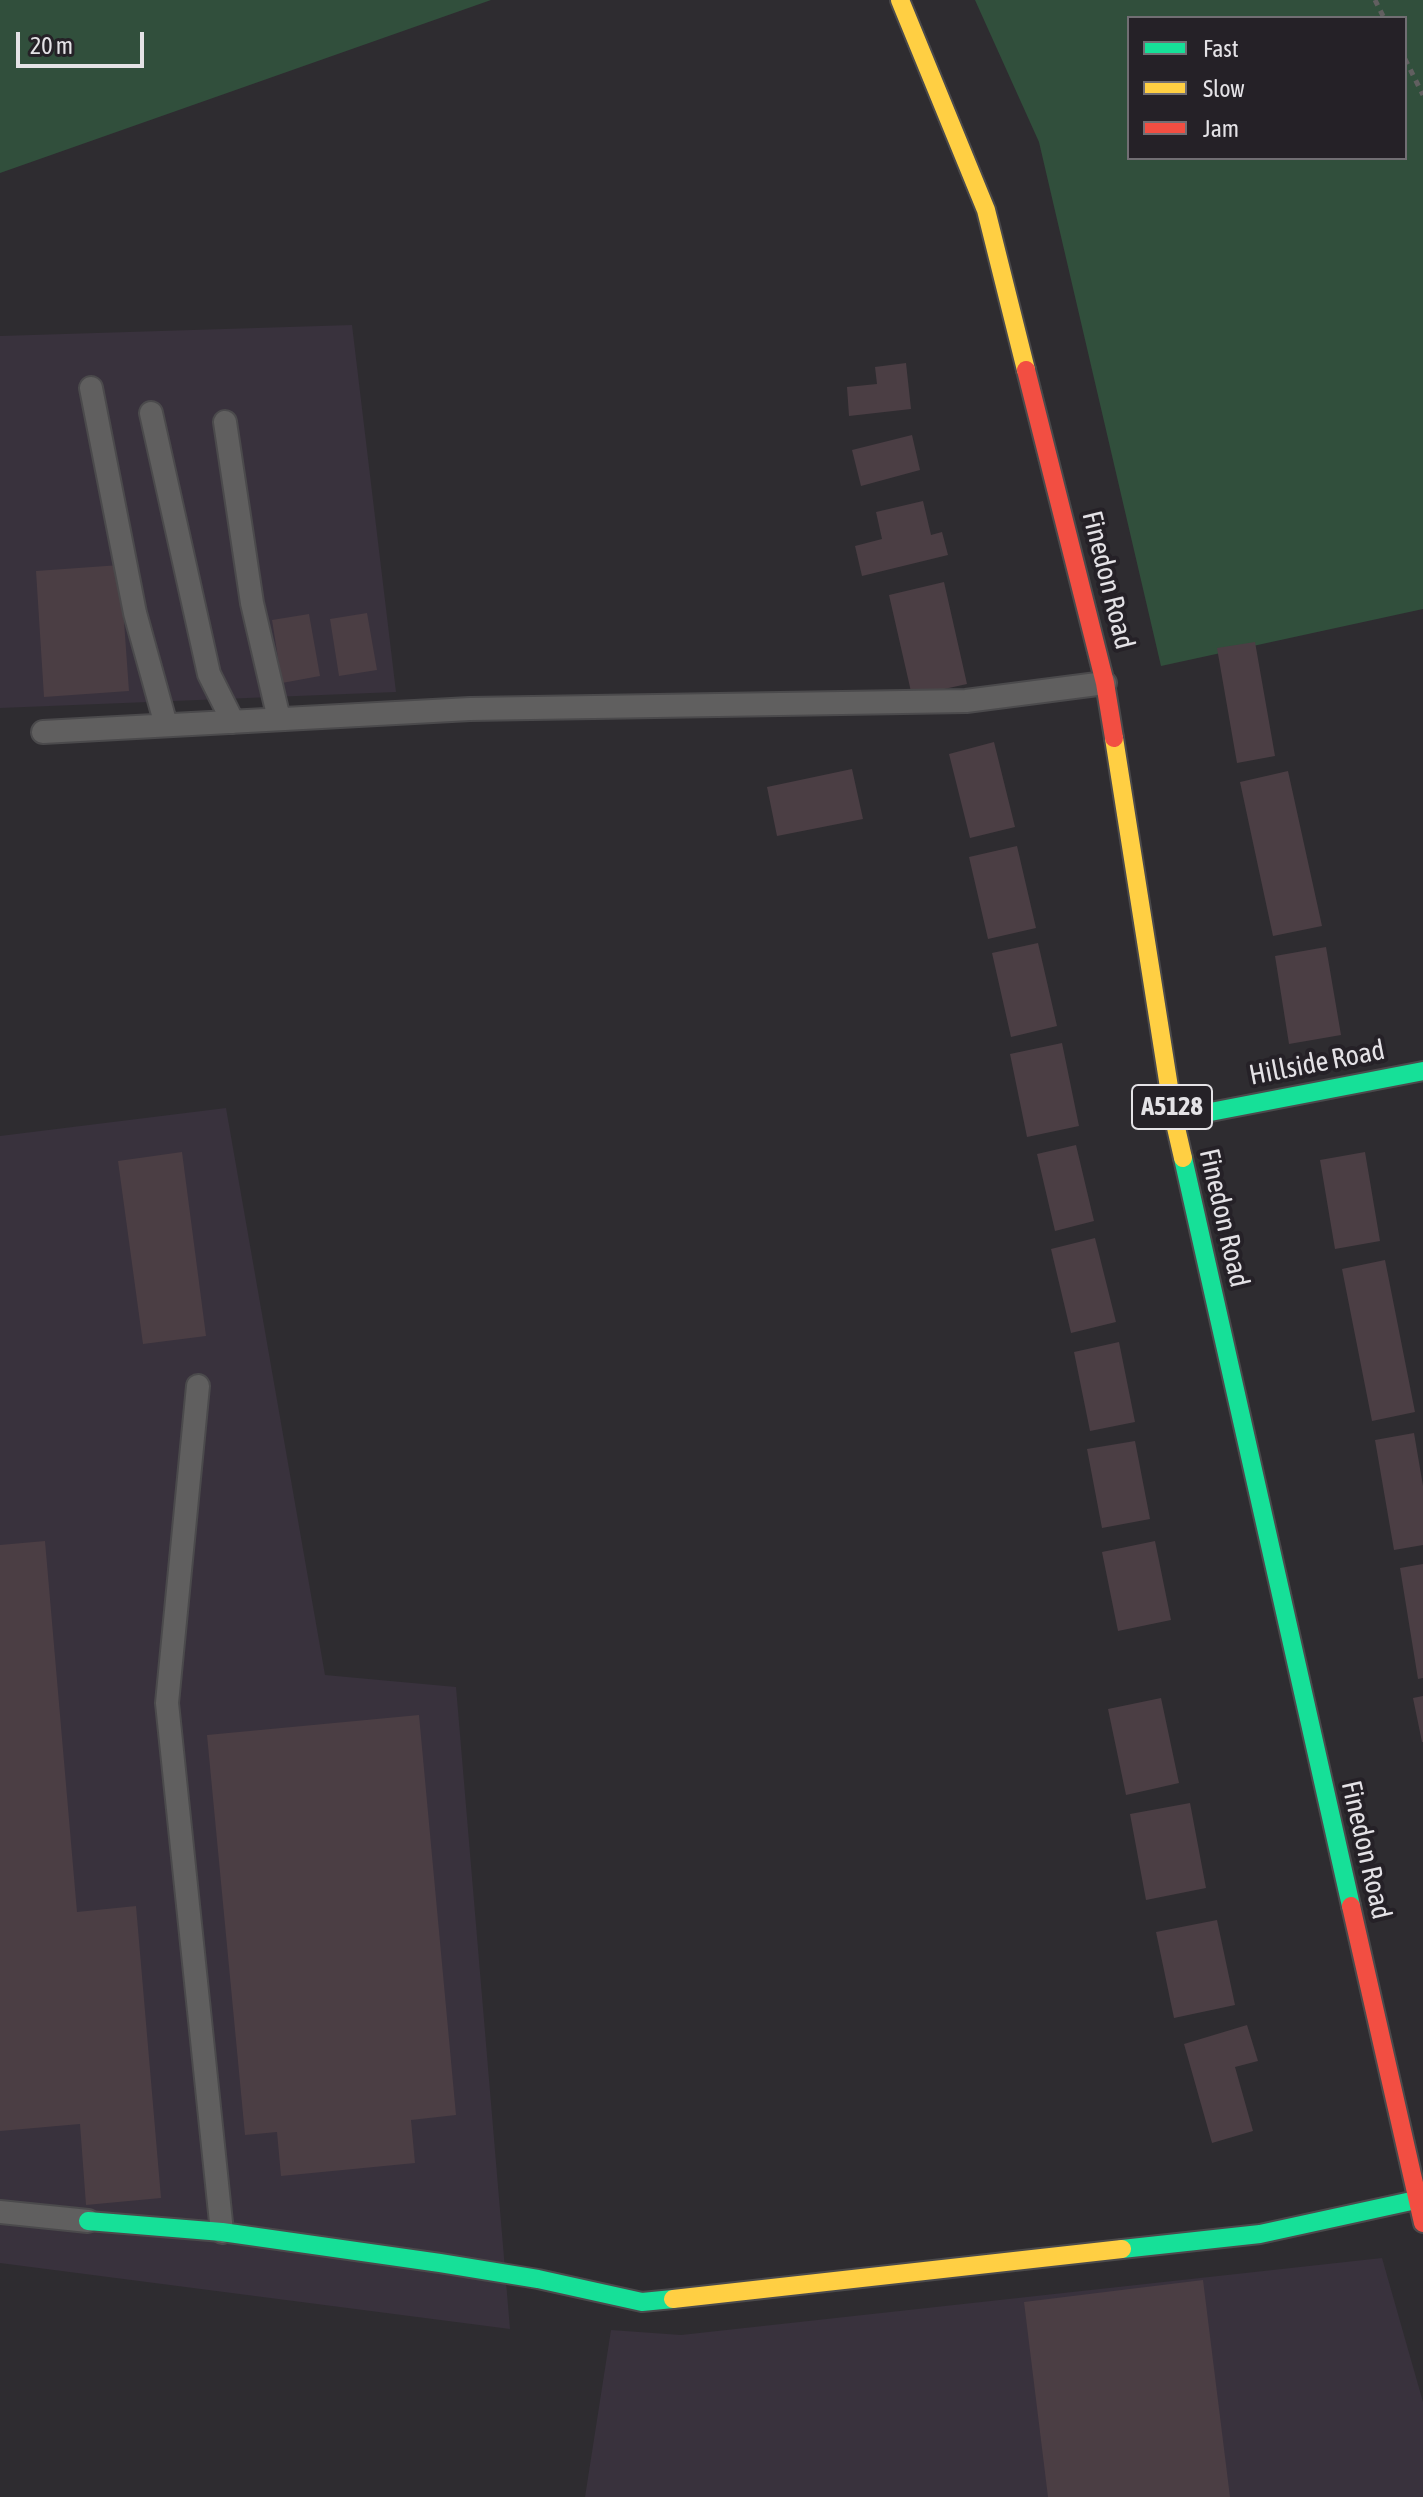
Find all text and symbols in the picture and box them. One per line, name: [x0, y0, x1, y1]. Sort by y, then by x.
scale bar: [20, 16, 148, 66]
legend: [1127, 16, 1407, 160]
text: 20 m: [30, 32, 73, 59]
text: Fast: [1203, 35, 1239, 62]
text: Slow: [1203, 75, 1245, 102]
text: Jam: [1203, 115, 1239, 142]
street label: Finedon Road: [1075, 507, 1141, 653]
street label: Hillside Road: [1246, 1033, 1388, 1093]
road number: A5128: [1132, 1085, 1212, 1129]
street label: Finedon Road: [1192, 1145, 1256, 1291]
street label: Finedon Road: [1334, 1777, 1398, 1923]

